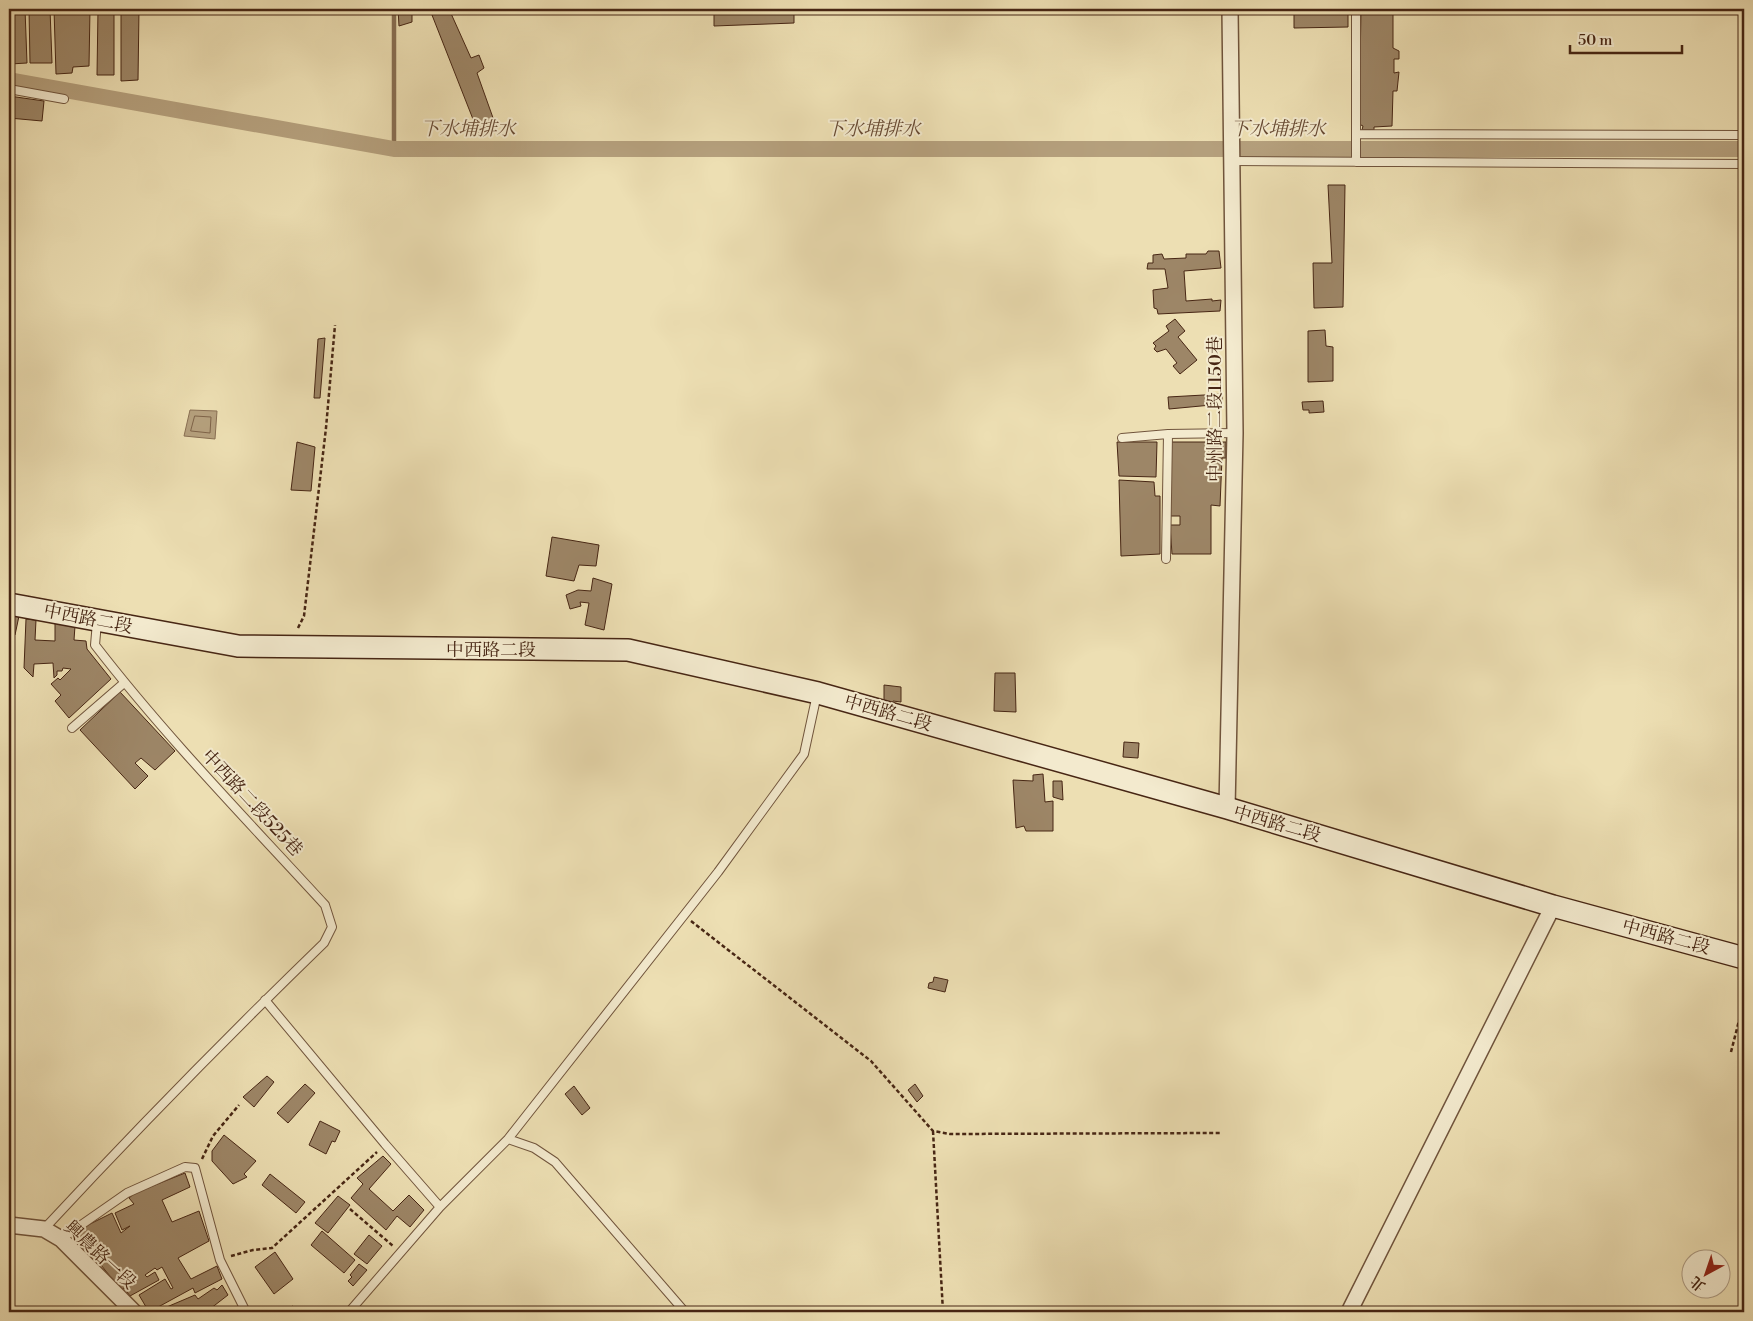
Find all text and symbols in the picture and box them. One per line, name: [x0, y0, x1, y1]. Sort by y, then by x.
scale bar: [1570, 22, 1683, 54]
text: 50 m: [1578, 31, 1612, 50]
water label: 下水埔排水: [420, 117, 517, 141]
water label: 下水埔排水: [825, 117, 922, 141]
water label: 下水埔排水: [1230, 117, 1327, 141]
street label: 中州路二段1150巷: [1204, 336, 1227, 482]
street label: 中西路二段: [42, 599, 134, 639]
street label: 中西路二段: [446, 639, 536, 662]
street label: 中西路二段: [842, 690, 934, 736]
street label: 中西路二段525巷: [196, 745, 308, 861]
street label: 中西路二段: [1231, 801, 1323, 847]
street label: 中西路二段: [1620, 914, 1712, 960]
street label: 興農路一段: [59, 1216, 141, 1294]
north arrow: [1680, 1248, 1730, 1298]
text: 北: [1687, 1272, 1709, 1295]

